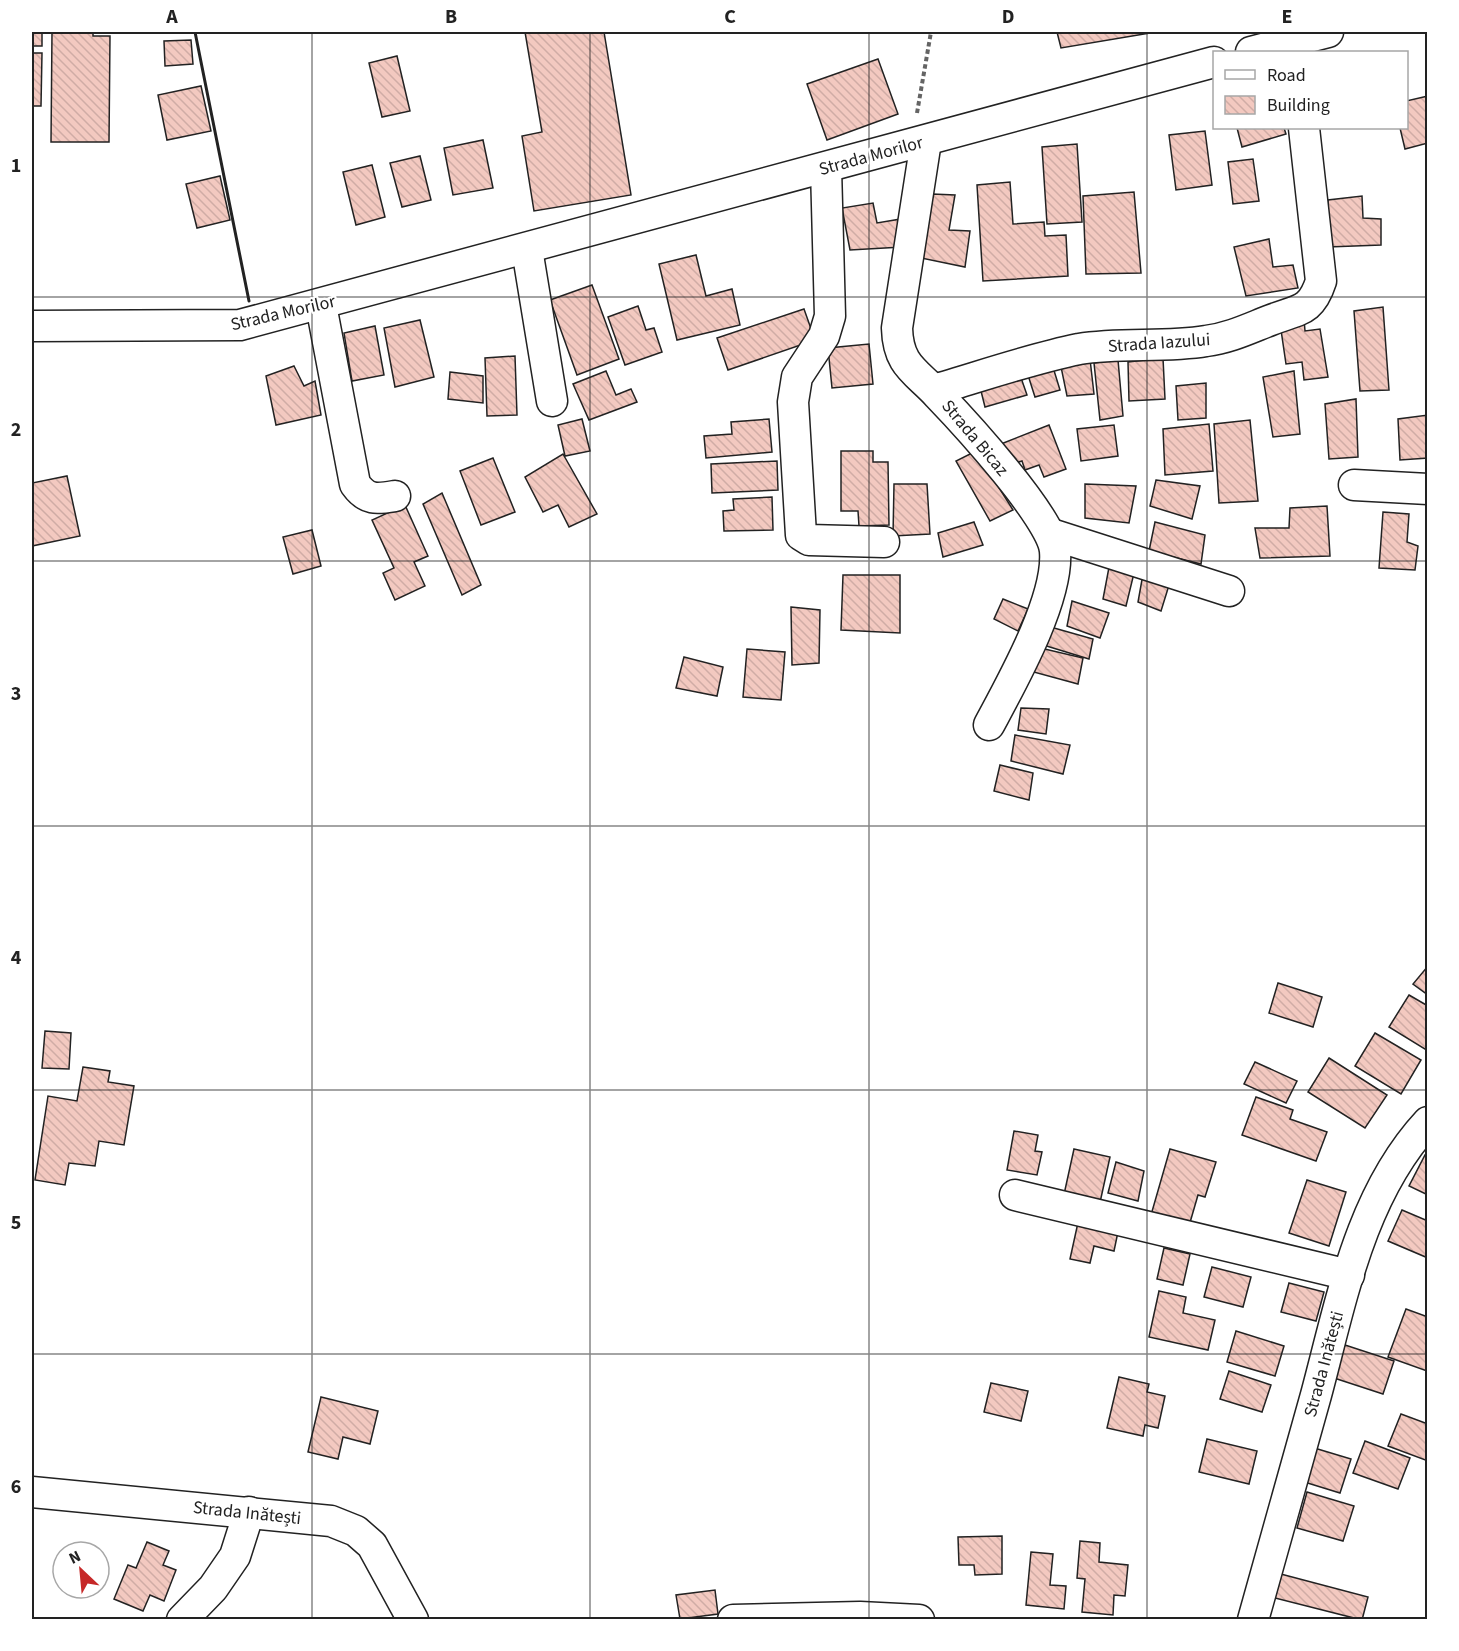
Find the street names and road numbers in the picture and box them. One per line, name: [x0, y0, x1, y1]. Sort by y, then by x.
street label: Strada Morilor: [816, 130, 927, 182]
street label: Strada Morilor: [228, 289, 339, 337]
street label: Strada Iazului: [1107, 327, 1211, 359]
street label: Strada Bicaz: [936, 394, 1015, 482]
street label: Strada Inătești: [1298, 1308, 1350, 1420]
street label: Strada Inătești: [192, 1495, 302, 1531]

